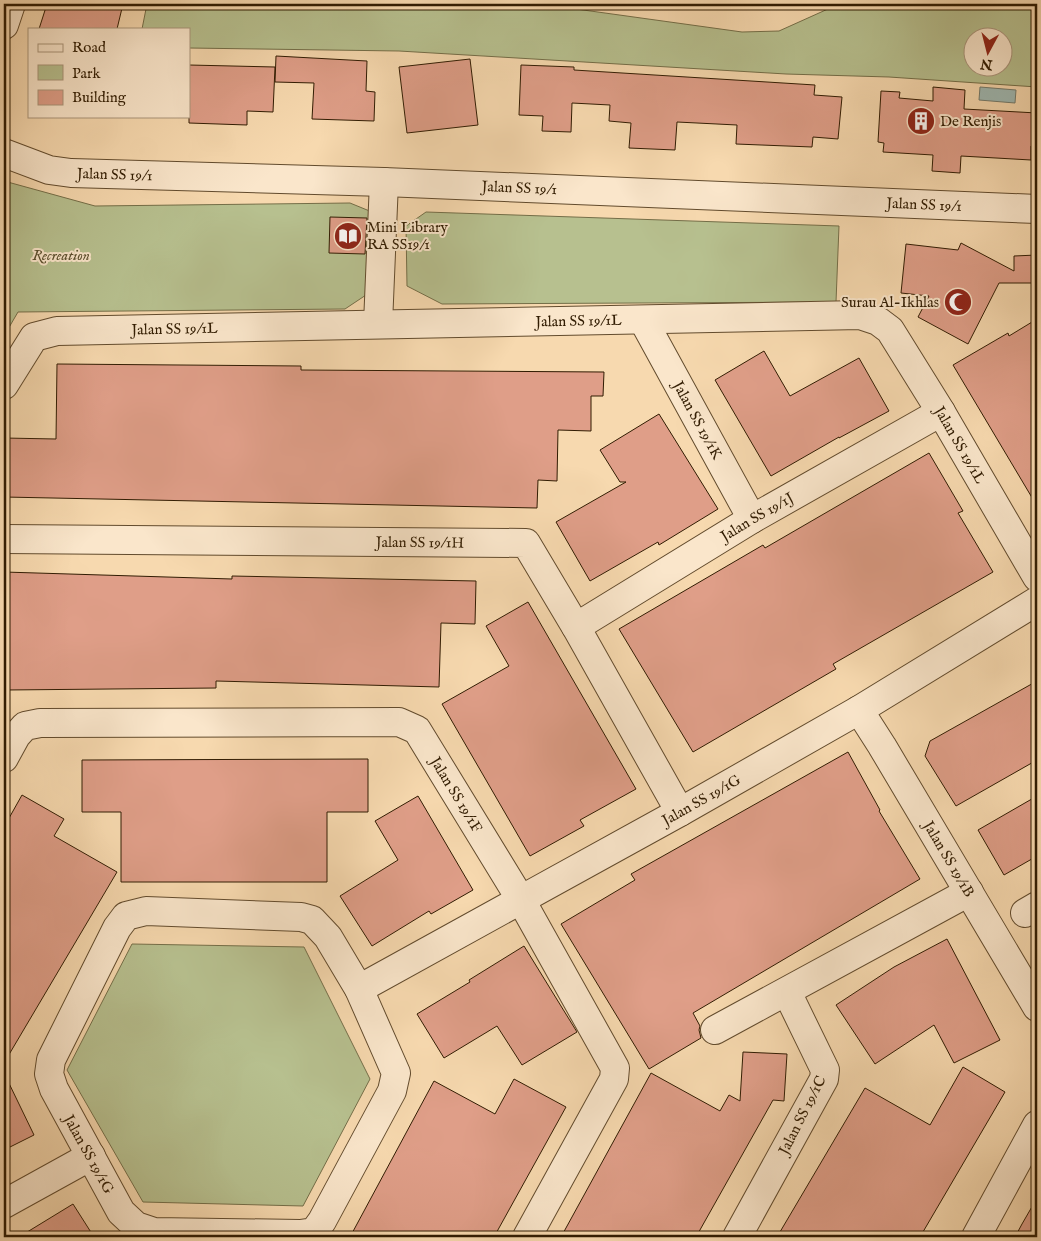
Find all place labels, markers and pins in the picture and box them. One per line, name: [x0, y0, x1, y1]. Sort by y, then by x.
building icon: De Renjis: [906, 106, 936, 136]
place label: De Renjis: [940, 112, 1001, 131]
place label: Mini Library RA SS19/1: [367, 218, 448, 254]
library icon: Mini Library RA SS19/1: [333, 221, 363, 251]
mosque icon: Surau Al-Ikhlas: [943, 287, 973, 317]
place label: Surau Al-Ikhlas: [841, 293, 939, 312]

